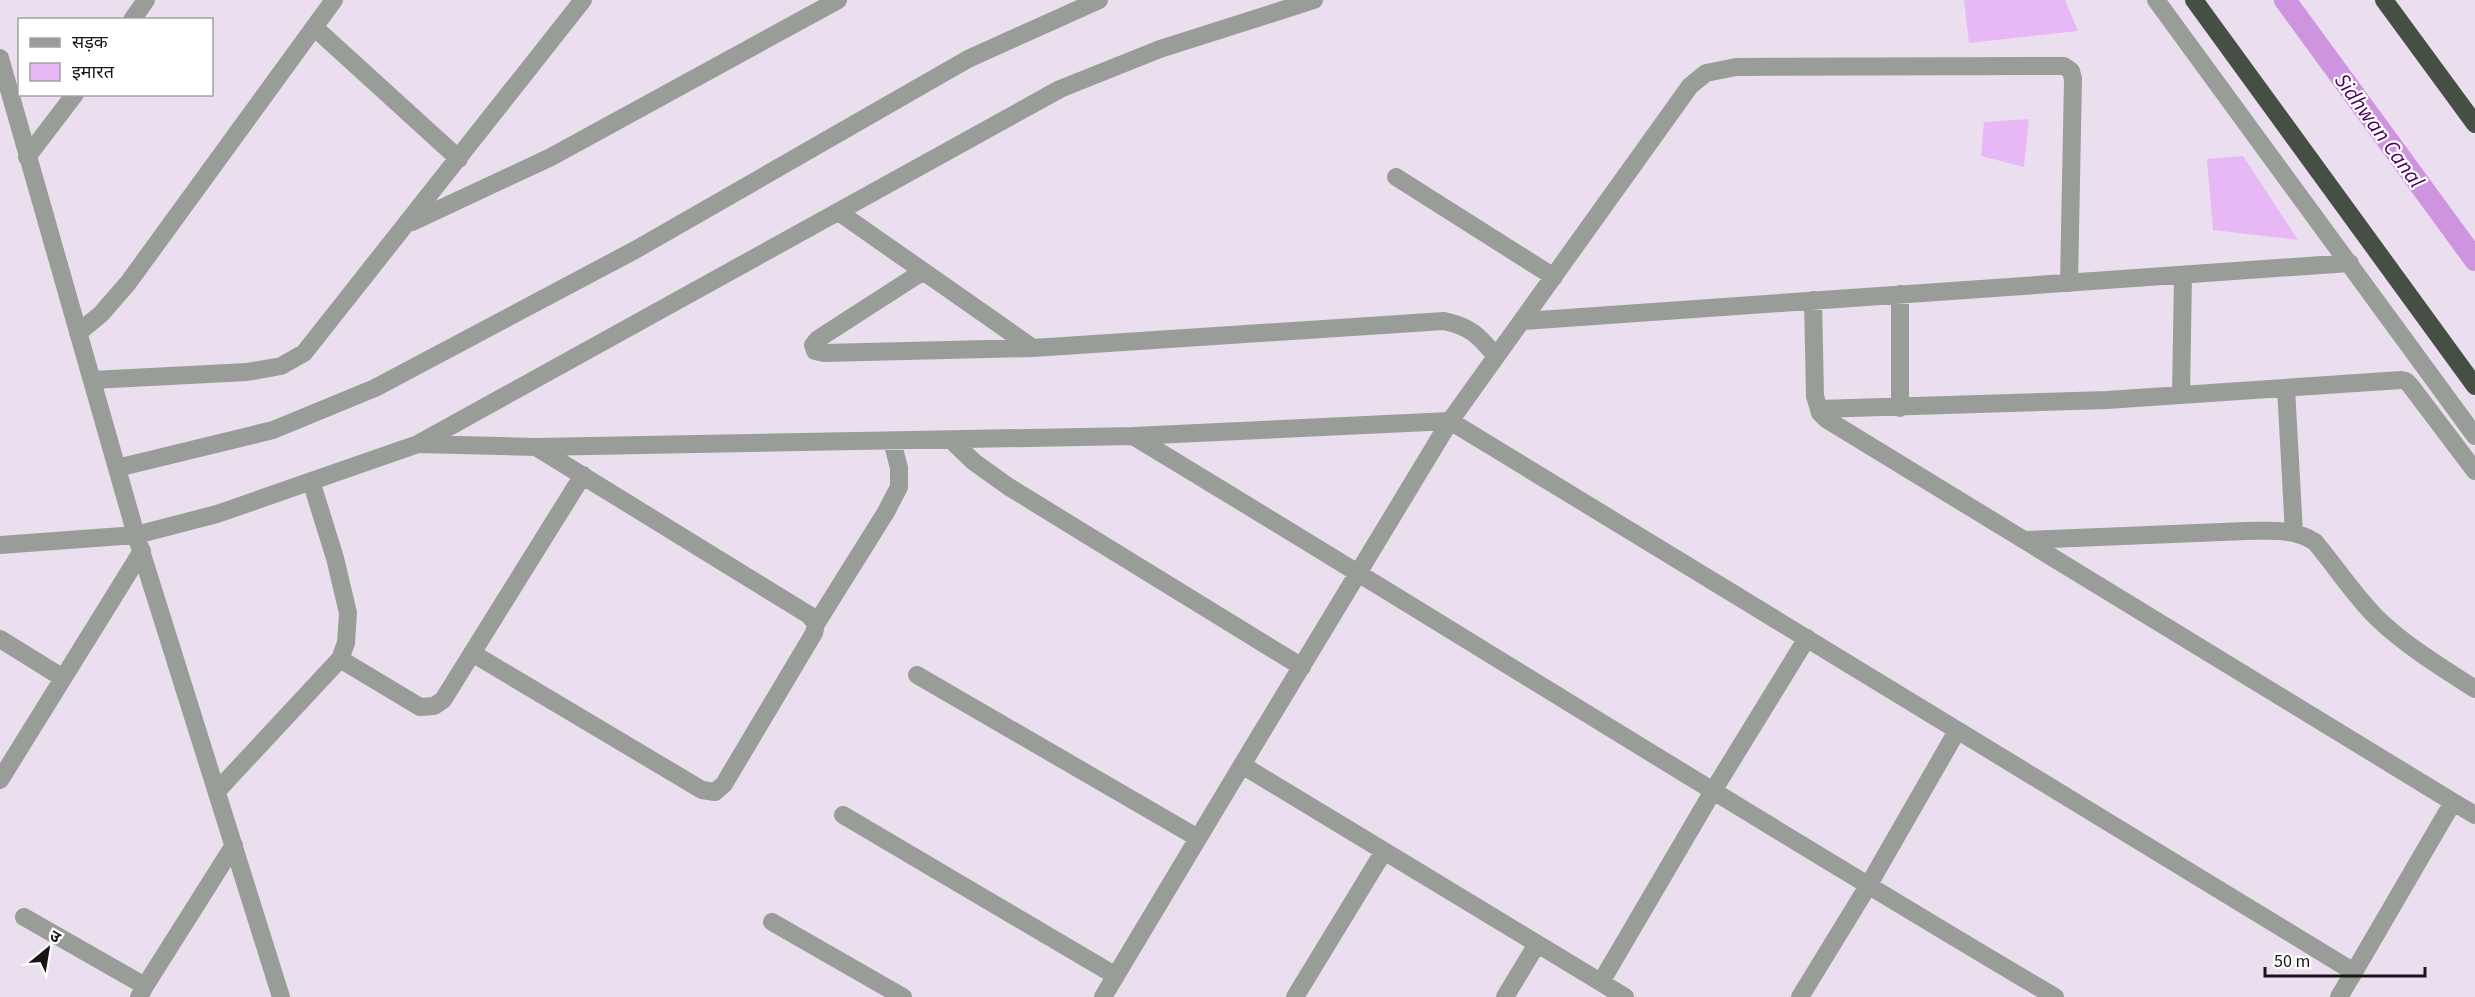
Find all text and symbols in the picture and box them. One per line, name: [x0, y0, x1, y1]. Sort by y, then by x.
legend: [18, 18, 213, 96]
text: सड़क: [72, 30, 109, 55]
text: इमारत: [72, 60, 115, 85]
water label: Sidhwan Canal: [2326, 66, 2432, 195]
north arrow: [18, 919, 78, 979]
text: उ: [45, 925, 65, 949]
scale bar: [2265, 940, 2426, 978]
text: 50 m: [2274, 949, 2310, 974]

